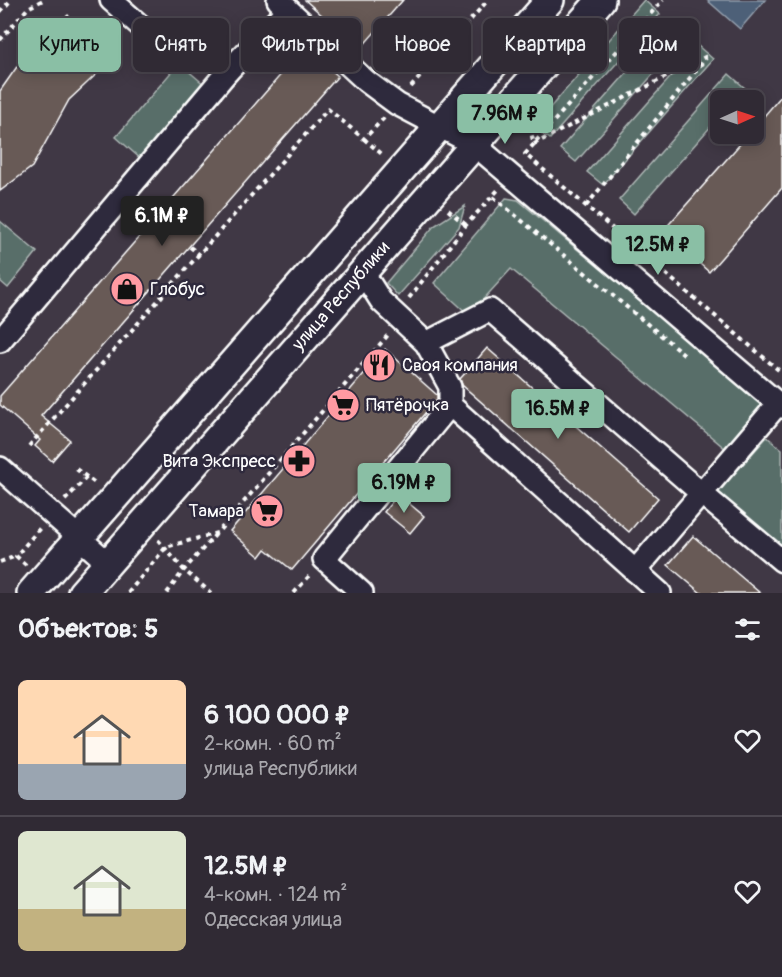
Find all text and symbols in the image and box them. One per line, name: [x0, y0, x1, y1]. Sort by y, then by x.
chip: Купить: [18, 18, 121, 72]
chip: Снять: [133, 18, 229, 72]
chip: Фильтры: [241, 18, 361, 72]
chip: Новое: [373, 18, 471, 72]
chip: Квартира: [483, 18, 607, 72]
chip: Дом: [619, 18, 699, 72]
north arrow: [710, 90, 764, 144]
map controls: [710, 90, 764, 144]
pin: 7.96M ₽: [450, 94, 560, 145]
text: 7.96M ₽: [471, 101, 539, 126]
pin: 6.1M ₽: [113, 196, 211, 247]
text: 6.1M ₽: [135, 203, 189, 228]
pin: 12.5M ₽: [603, 225, 713, 276]
text: 12.5M ₽: [626, 232, 690, 257]
street label: улица Республики: [287, 237, 395, 356]
shop icon: Глобус: [109, 271, 145, 307]
place label: Глобус: [150, 278, 205, 301]
restaurant icon: Своя компания: [361, 347, 397, 383]
place label: Своя компания: [402, 354, 518, 377]
supermarket icon: Пятёрочка: [325, 387, 361, 423]
pin: 16.5M ₽: [503, 389, 613, 440]
place label: Пятёрочка: [366, 394, 449, 417]
text: 16.5M ₽: [525, 396, 591, 421]
pharmacy icon: Вита Экспресс: [281, 443, 317, 479]
place label: Вита Экспресс: [162, 450, 276, 473]
pin: 6.19M ₽: [349, 463, 459, 514]
text: 6.19M ₽: [372, 470, 436, 495]
supermarket icon: Тамара: [249, 493, 285, 529]
place label: Тамара: [189, 500, 244, 523]
text: Объектов: 5: [18, 613, 158, 645]
icon: filters: [731, 613, 764, 646]
text: 6 100 000 ₽: [204, 699, 351, 731]
icon: home: [66, 704, 138, 776]
icon: heart: [731, 724, 764, 757]
text: 2-комн. · 60 m²: [204, 731, 342, 756]
text: улица Республики: [204, 756, 357, 781]
text: 12.5M ₽: [204, 850, 288, 882]
icon: home: [66, 855, 138, 927]
icon: heart: [731, 875, 764, 908]
text: 4-комн. · 124 m²: [204, 882, 347, 907]
text: Одесская улица: [204, 907, 342, 932]

